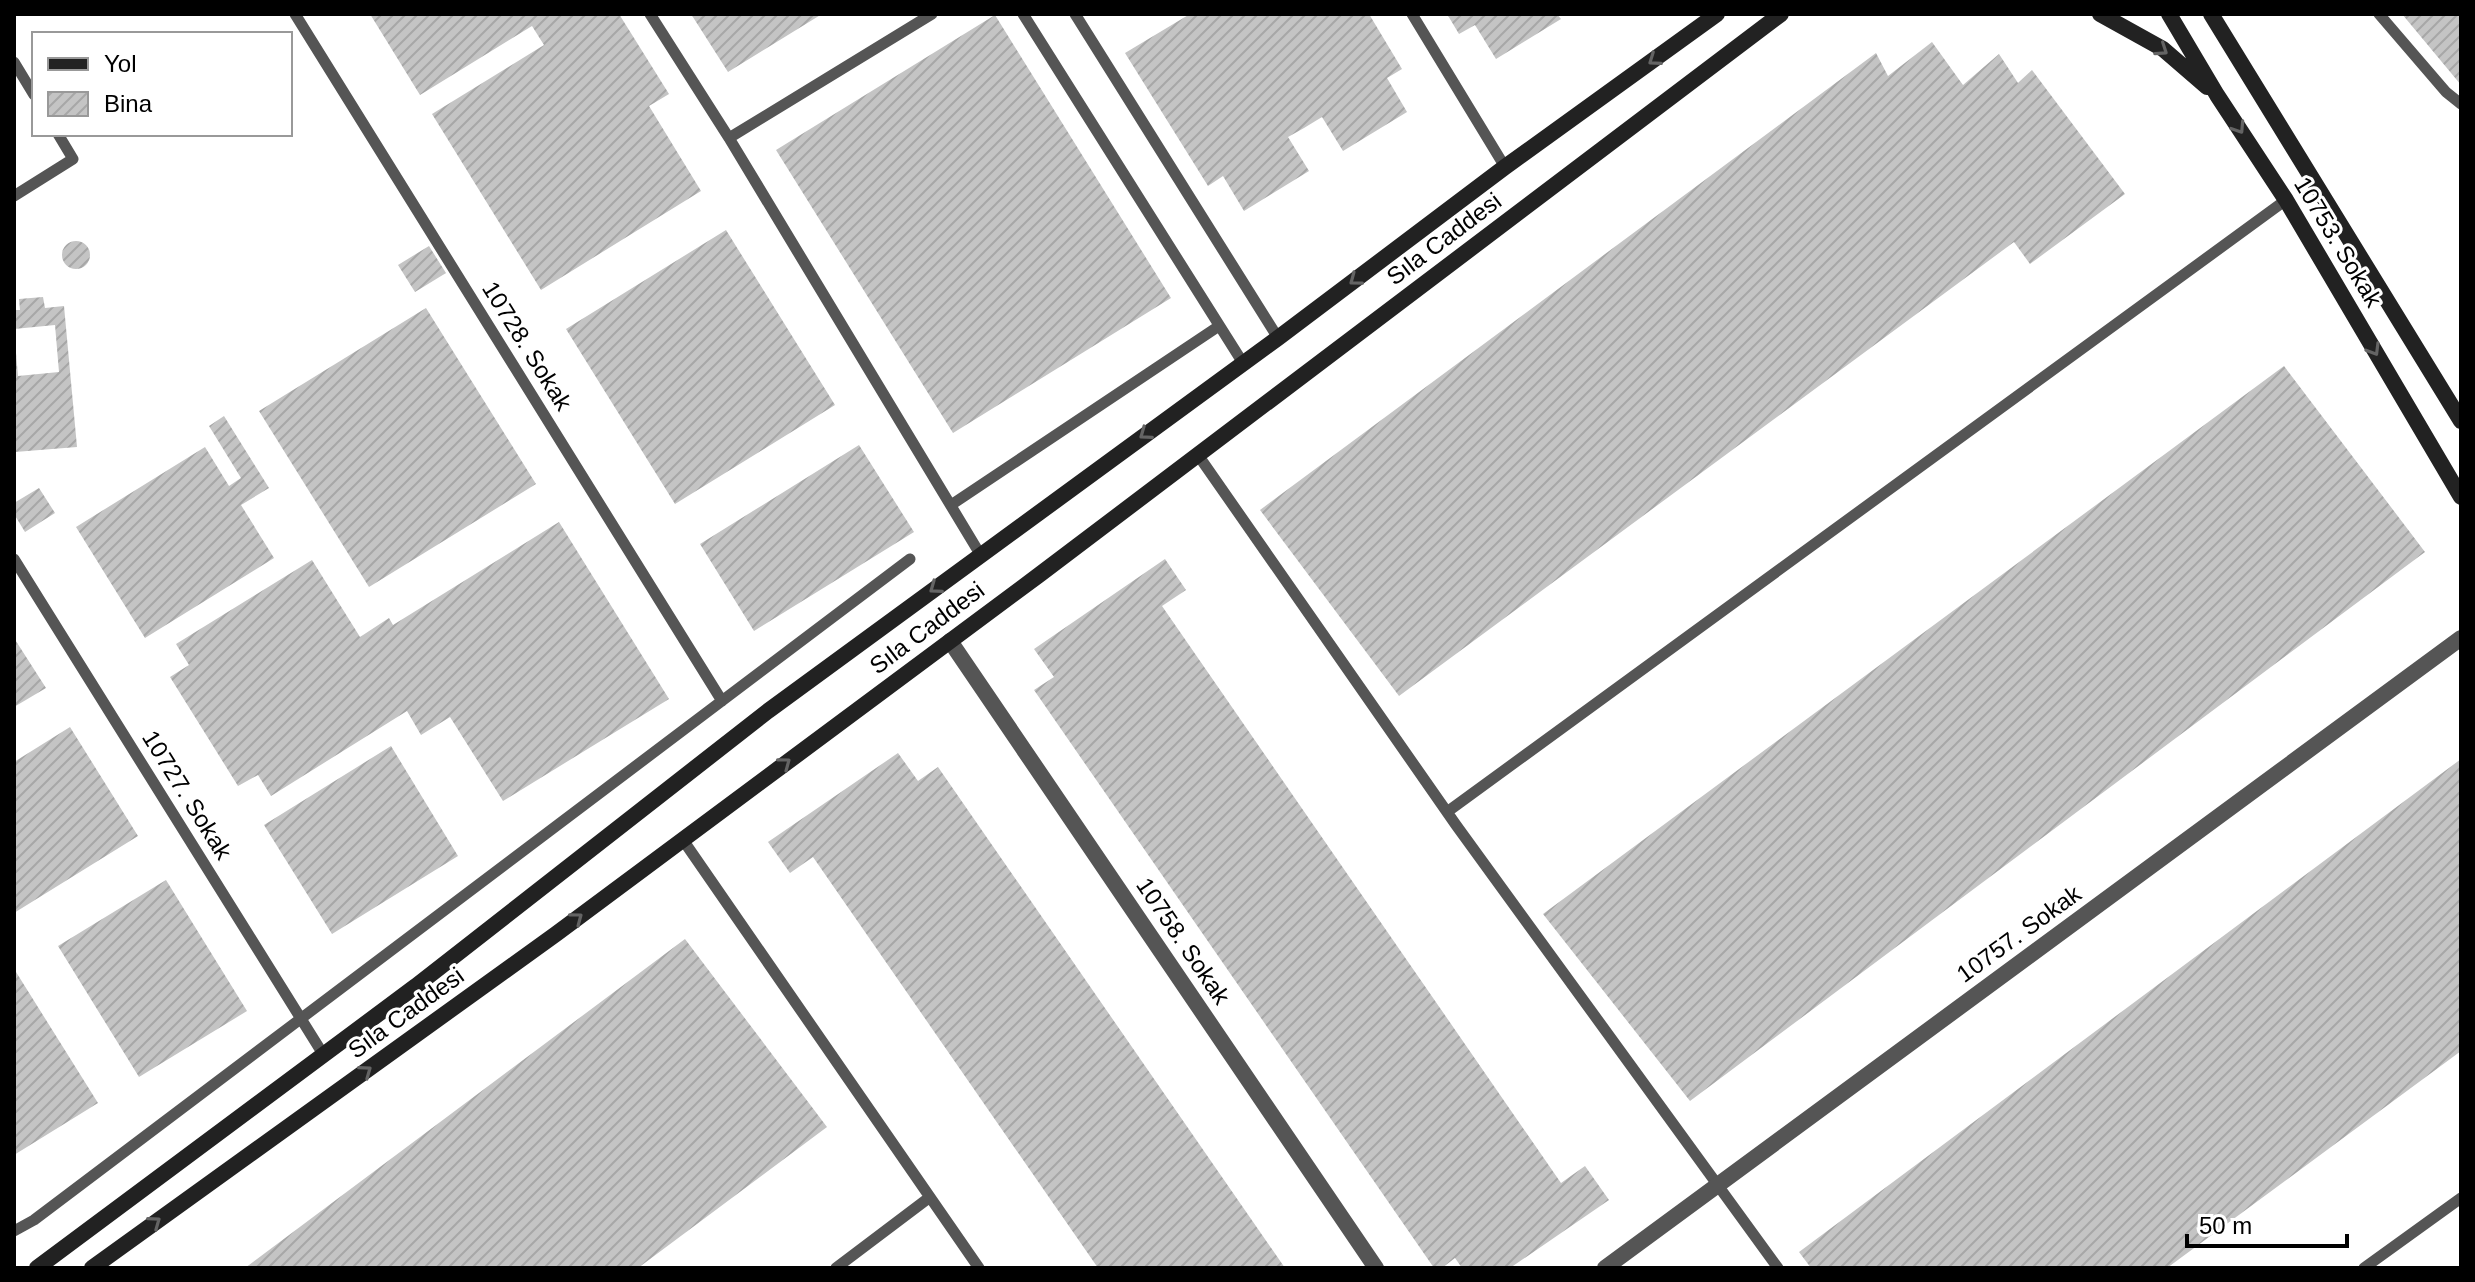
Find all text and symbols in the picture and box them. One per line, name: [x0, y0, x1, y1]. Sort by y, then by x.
legend: [32, 32, 292, 136]
one-way arrow: [2153, 40, 2167, 55]
text: Yol: [104, 50, 136, 77]
one-way arrow: [1649, 50, 1663, 65]
text: Bina: [104, 90, 153, 117]
one-way arrow: [2229, 120, 2244, 134]
street label: 10753. Sokak: [2289, 172, 2388, 312]
street label: Sıla Caddesi: [1381, 187, 1506, 290]
one-way arrow: [1349, 270, 1363, 285]
street label: 10728. Sokak: [477, 276, 578, 416]
one-way arrow: [2364, 341, 2380, 356]
one-way arrow: [1139, 424, 1154, 439]
street label: Sıla Caddesi: [864, 576, 989, 679]
one-way arrow: [929, 578, 944, 592]
street label: 10727. Sokak: [137, 725, 238, 865]
one-way arrow: [777, 759, 791, 773]
street label: 10758. Sokak: [1131, 872, 1236, 1010]
street label: 10757. Sokak: [1951, 879, 2087, 988]
one-way arrow: [568, 914, 583, 928]
street label: Sıla Caddesi: [343, 962, 469, 1064]
one-way arrow: [357, 1066, 372, 1080]
scale bar: [2187, 1198, 2347, 1248]
text: 50 m: [2199, 1212, 2252, 1239]
one-way arrow: [146, 1218, 161, 1232]

